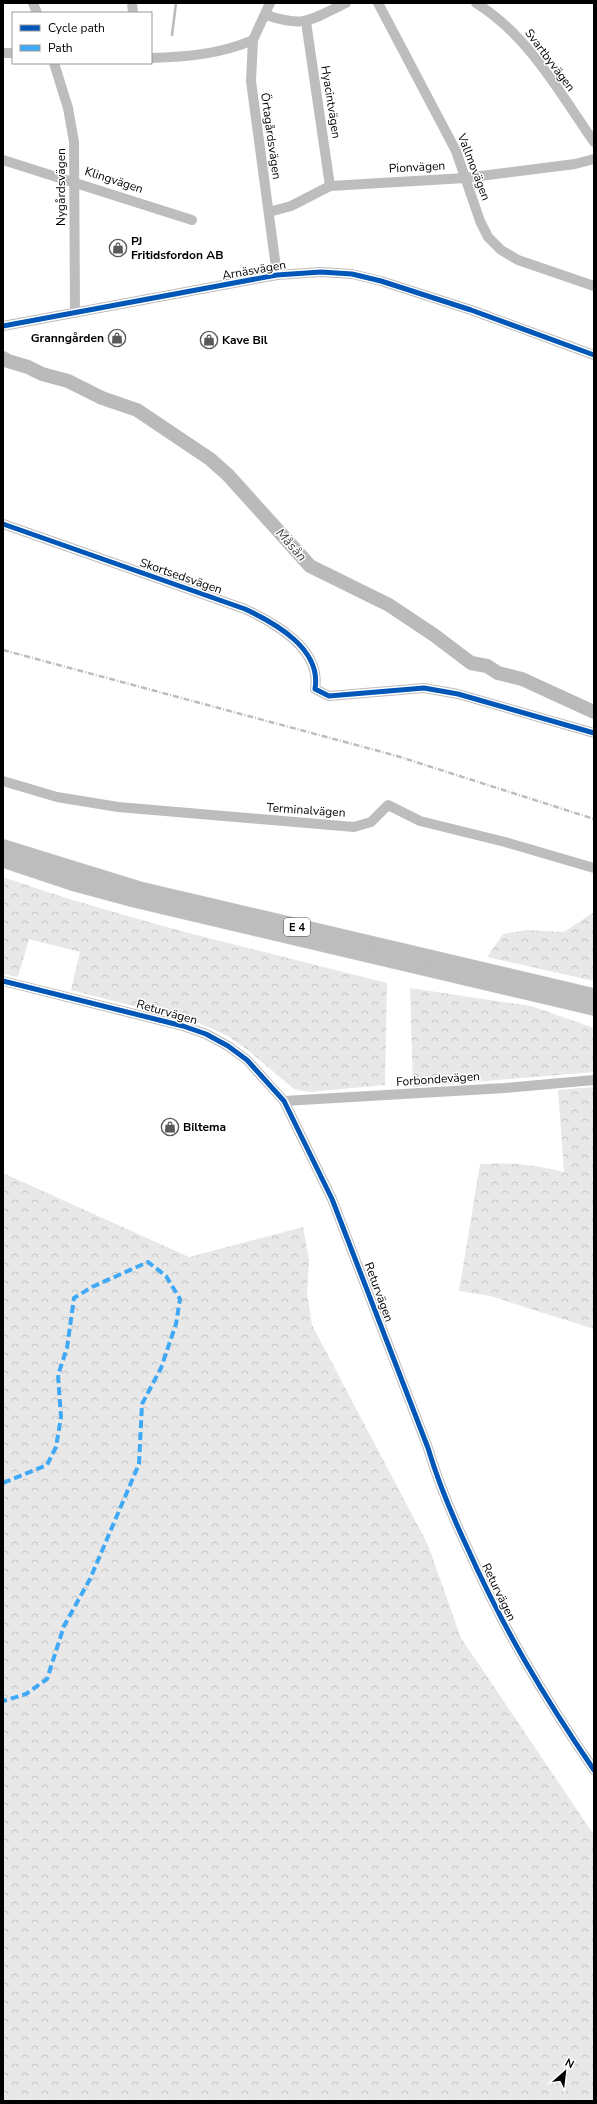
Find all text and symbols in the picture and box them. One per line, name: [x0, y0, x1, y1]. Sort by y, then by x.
legend: [12, 12, 152, 64]
text: Cycle path: [48, 20, 105, 36]
street label: Svartbyvägen: [521, 25, 579, 95]
text: Path: [48, 40, 73, 56]
street label: Hyacintvägen: [317, 64, 345, 140]
street label: Örtagårdsvägen: [257, 92, 285, 180]
street label: Vallmovägen: [454, 130, 494, 203]
street label: Nygårdsvägen: [53, 148, 69, 226]
street label: Pionvägen: [388, 158, 446, 176]
street label: Klingvägen: [83, 163, 145, 197]
place label: PJ Fritidsfordon AB: [131, 233, 223, 263]
shop icon: PJ Fritidsfordon AB: [108, 238, 128, 258]
street label: Arnäsvägen: [221, 257, 287, 283]
shop icon: Granngården: [107, 328, 127, 348]
place label: Granngården: [31, 330, 104, 346]
shop icon: Kave Bil: [199, 330, 219, 350]
place label: Kave Bil: [222, 332, 268, 348]
water label: Måsån: [271, 525, 311, 565]
street label: Skortsedsvägen: [138, 554, 224, 598]
street label: Terminalvägen: [266, 799, 346, 821]
road number: E 4: [284, 918, 310, 936]
street label: Returvägen: [135, 996, 199, 1028]
street label: Forbondevägen: [396, 1068, 480, 1090]
shop icon: Biltema: [160, 1117, 180, 1137]
place label: Biltema: [183, 1119, 226, 1135]
street label: Returvägen: [361, 1260, 397, 1324]
street label: Returvägen: [478, 1560, 520, 1624]
north arrow: [545, 2052, 585, 2092]
text: N: [562, 2055, 577, 2072]

